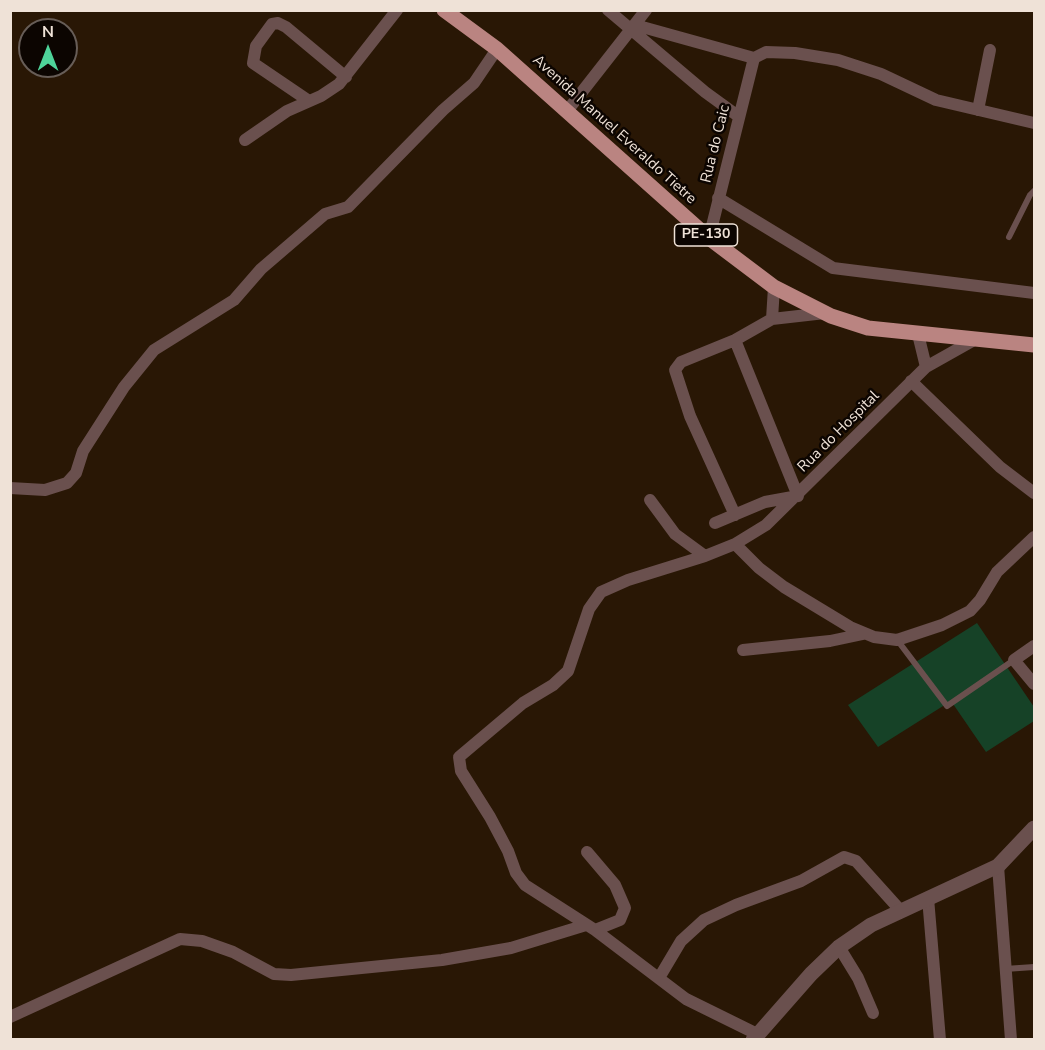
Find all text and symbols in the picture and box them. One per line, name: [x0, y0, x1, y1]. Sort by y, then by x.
north arrow: [18, 18, 78, 78]
text: N: [42, 21, 54, 43]
street label: Avenida Manuel Everaldo Tietre: [528, 52, 700, 208]
street label: Rua do Caic: [698, 103, 734, 185]
road number: PE-130: [674, 224, 738, 246]
street label: Rua do Hospital: [794, 387, 884, 477]

